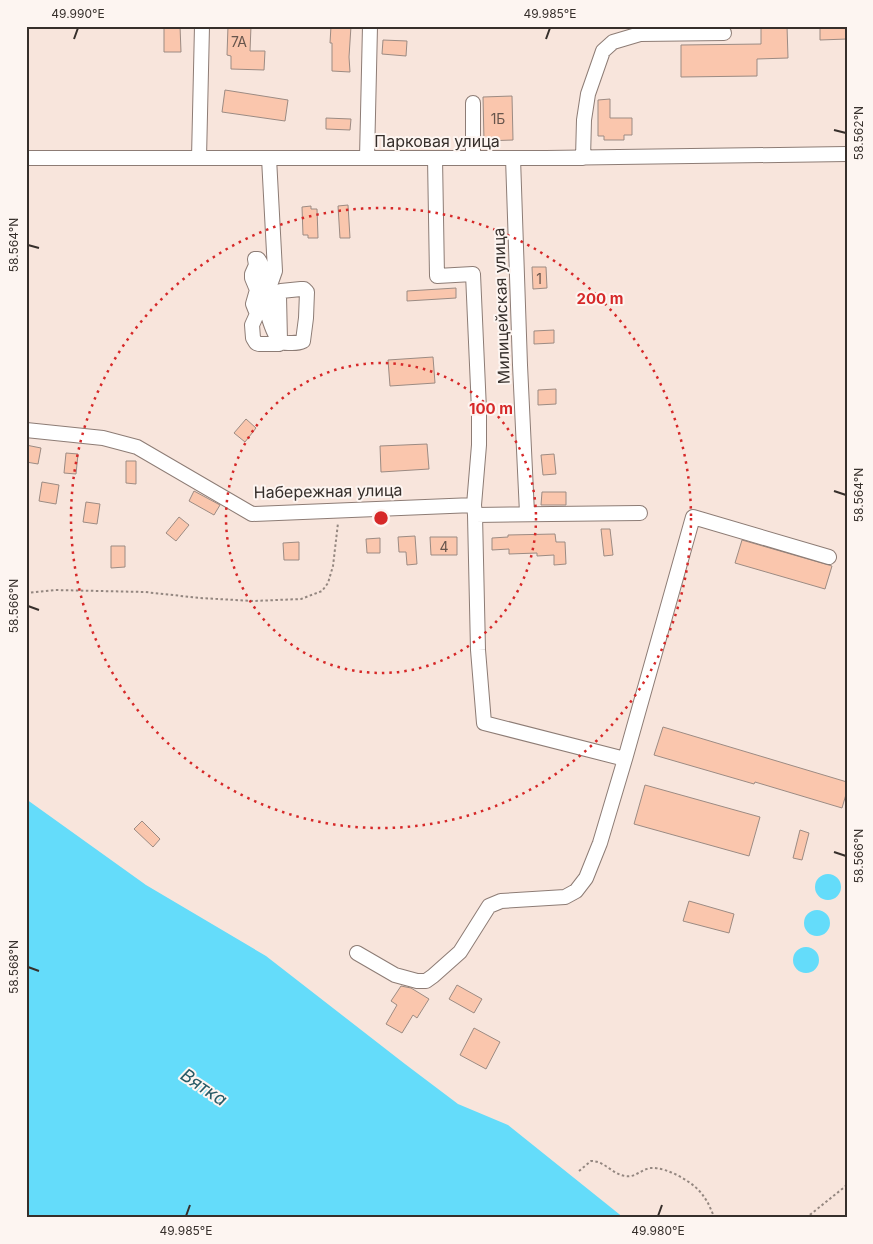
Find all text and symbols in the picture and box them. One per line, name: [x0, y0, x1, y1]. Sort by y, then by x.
text: 49.990°E: [51, 6, 105, 21]
text: 49.985°E: [523, 6, 577, 21]
house number: 7А: [231, 33, 247, 50]
text: 58.562°N: [851, 106, 866, 160]
house number: 1Б: [491, 110, 505, 127]
street label: Парковая улица: [374, 131, 500, 151]
text: 58.564°N: [6, 218, 21, 272]
street label: Милицейская улица: [488, 227, 514, 385]
house number: 1: [536, 270, 542, 287]
text: 200 m: [577, 289, 623, 308]
text: 100 m: [469, 399, 513, 418]
text: 58.564°N: [851, 468, 866, 522]
street label: Набережная улица: [253, 480, 403, 502]
centre of rings: [372, 509, 390, 527]
house number: 4: [439, 538, 449, 555]
text: 58.566°N: [6, 579, 21, 633]
text: 58.566°N: [851, 829, 866, 883]
text: 58.568°N: [6, 940, 21, 994]
water label: Вятка: [177, 1064, 231, 1110]
text: 49.985°E: [159, 1223, 213, 1238]
text: 49.980°E: [631, 1223, 685, 1238]

